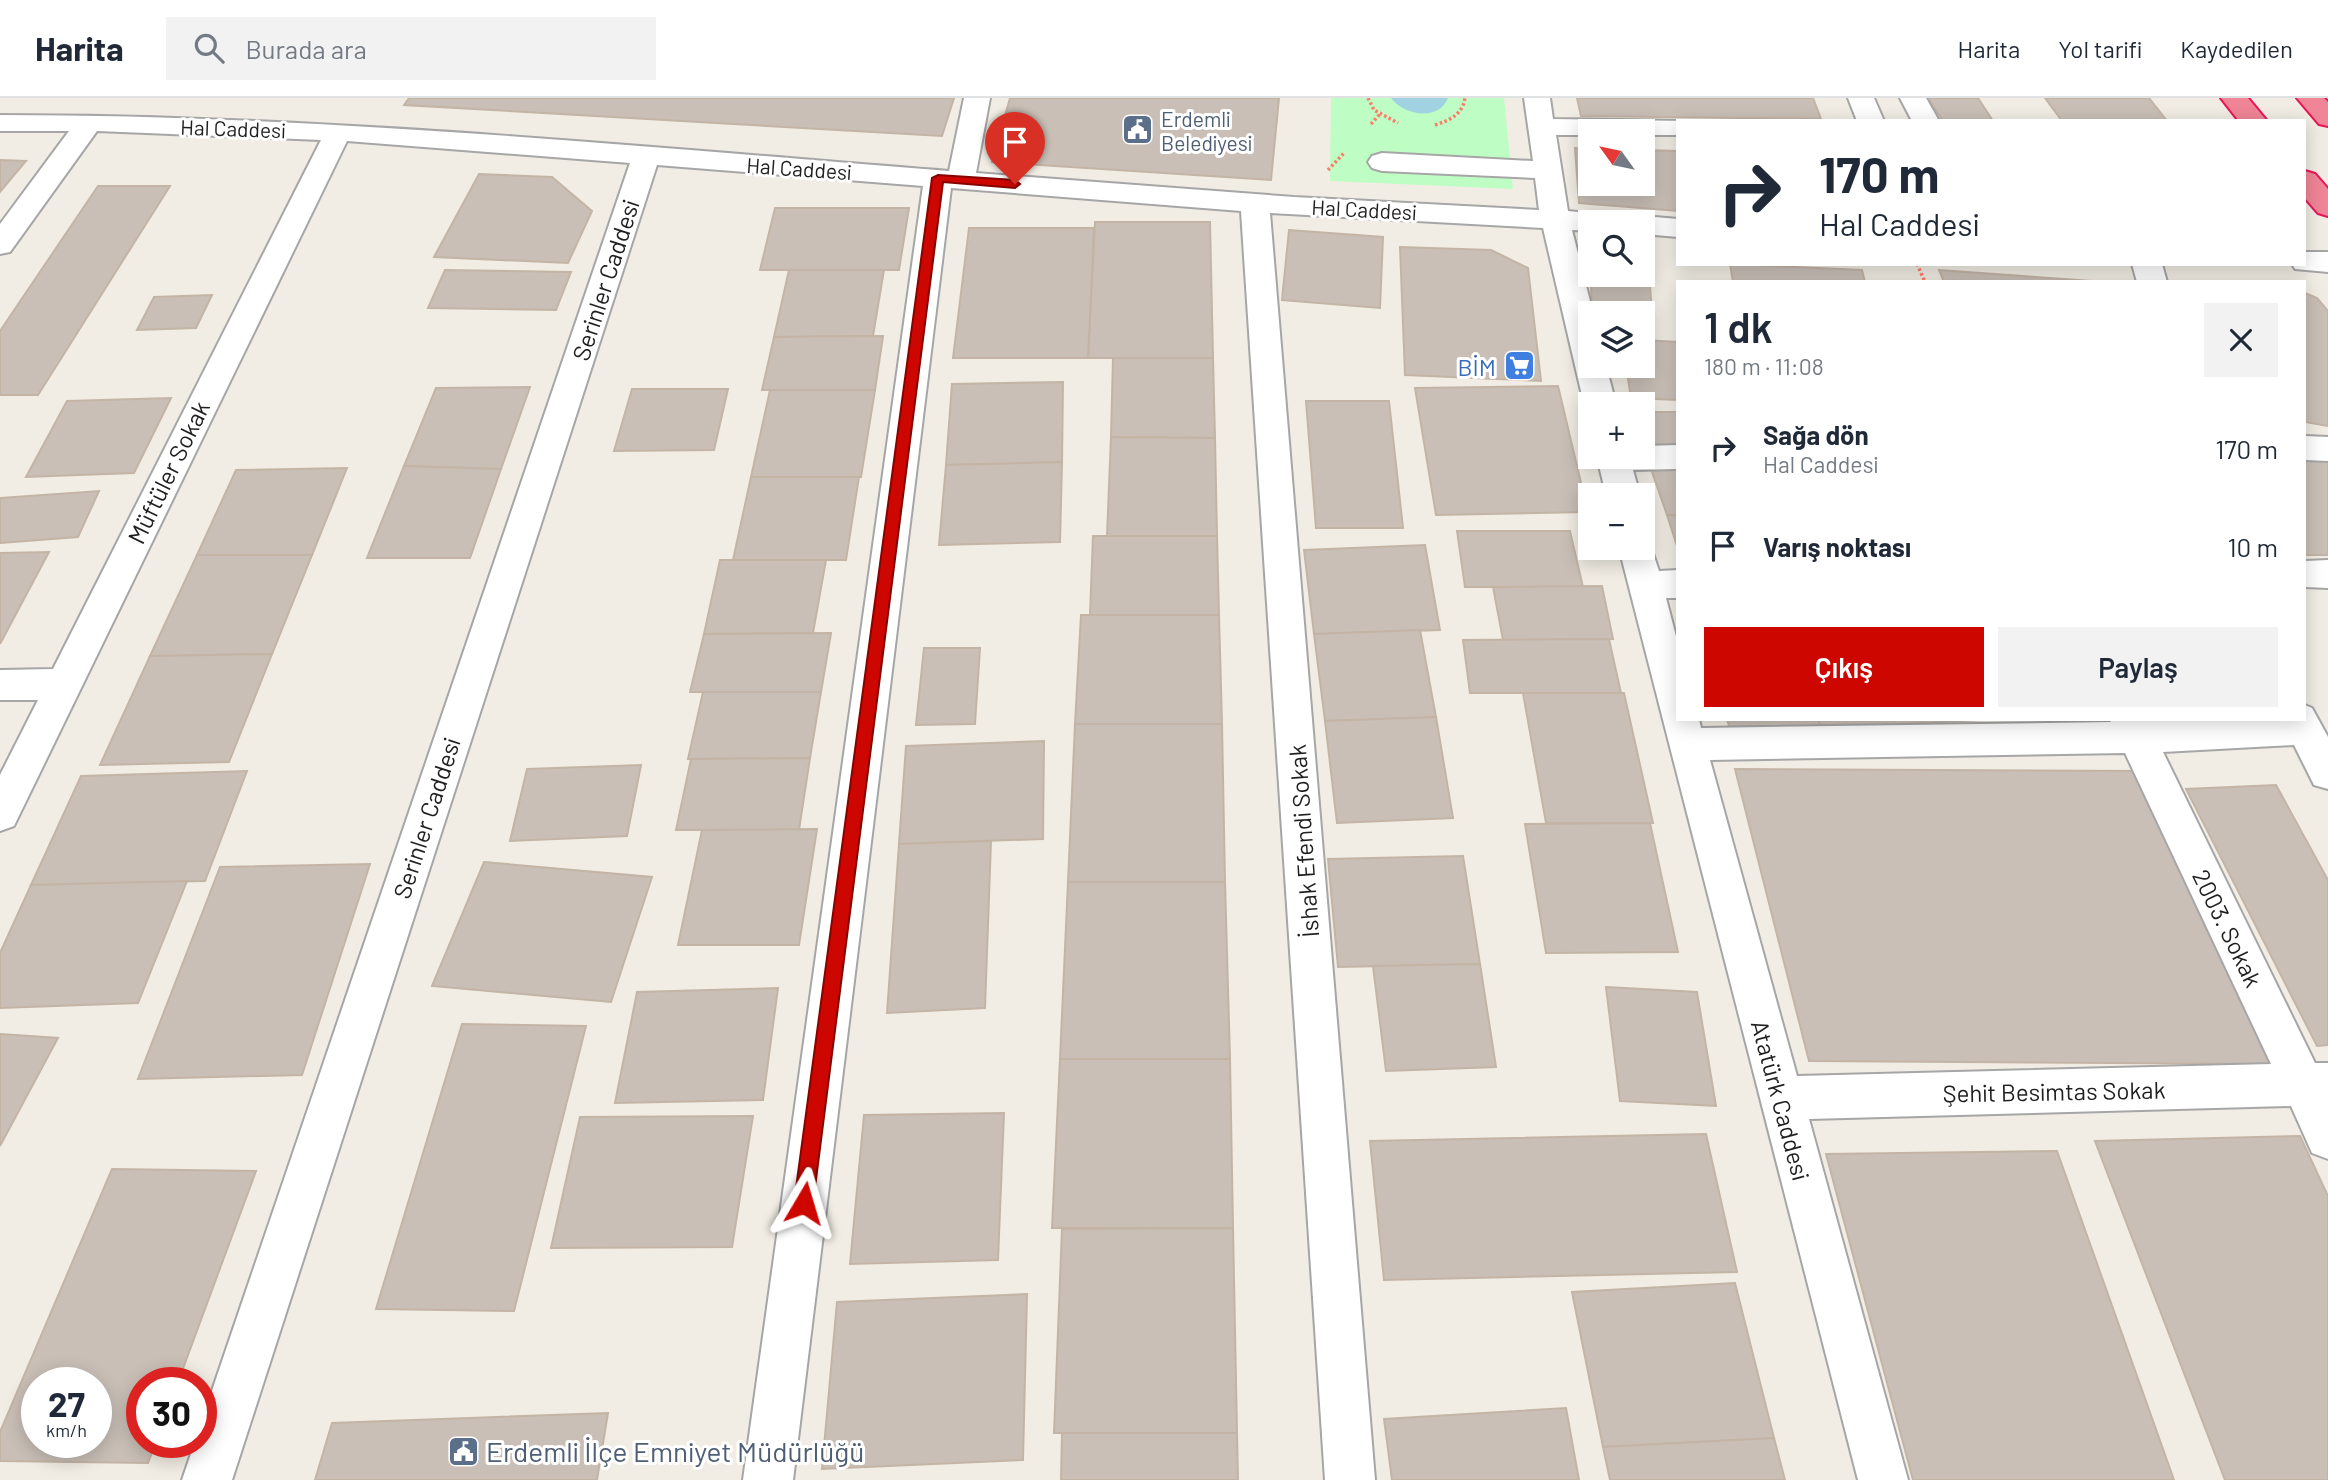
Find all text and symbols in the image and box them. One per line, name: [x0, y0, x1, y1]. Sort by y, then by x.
search box: [166, 17, 656, 80]
text: Harita: [35, 28, 124, 68]
icon: search: [190, 29, 228, 67]
text: Burada ara: [246, 33, 367, 64]
text: Harita: [1957, 34, 2020, 63]
text: Yol tarifi: [2058, 34, 2142, 63]
text: Kaydedilen: [2180, 34, 2293, 63]
place label: Erdemli Belediyesi: [1161, 106, 1252, 155]
pin: [985, 112, 1045, 184]
public building icon: Erdemli Belediyesi: [1121, 113, 1155, 147]
street label: Hal Caddesi: [180, 114, 286, 142]
north arrow: [1578, 119, 1656, 196]
map controls: [1578, 119, 1655, 560]
icon: arrive: [996, 123, 1034, 161]
text: 170 m: [1819, 144, 1939, 203]
icon: right: [1704, 147, 1795, 238]
street label: Hal Caddesi: [746, 152, 852, 184]
street label: Hal Caddesi: [1311, 194, 1417, 224]
street label: Serinler Caddesi: [565, 196, 645, 364]
text: Hal Caddesi: [1819, 204, 1979, 242]
button: search: [1578, 210, 1655, 287]
button: layers: [1578, 301, 1655, 378]
text: 1 dk: [1704, 301, 1773, 351]
button: close: [2204, 303, 2278, 377]
supermarket icon: BİM: [1502, 349, 1536, 383]
place label: BİM: [1458, 352, 1496, 381]
text: 180 m · 11:08: [1704, 352, 1824, 380]
button: +: [1578, 392, 1655, 469]
street label: Müftüler Sokak: [121, 396, 215, 548]
text: Sağa dön: [1763, 419, 1869, 450]
icon: right: [1704, 429, 1742, 467]
text: 170 m: [2215, 433, 2278, 464]
text: Hal Caddesi: [1763, 450, 1878, 478]
button: −: [1578, 483, 1655, 560]
icon: arrive: [1704, 527, 1742, 565]
text: Varış noktası: [1763, 531, 1911, 562]
text: 10 m: [2228, 531, 2278, 562]
button: Çıkış: [1704, 627, 1984, 707]
button: Paylaş: [1998, 627, 2278, 707]
street label: Serinler Caddesi: [386, 734, 466, 902]
street label: İshak Efendi Sokak: [1282, 743, 1324, 939]
street label: 2003. Sokak: [2187, 865, 2269, 991]
street label: Atatürk Caddesi: [1746, 1017, 1816, 1183]
street label: Şehit Besimtas Sokak: [1942, 1075, 2166, 1107]
position arrow: [767, 1166, 841, 1240]
speed limit sign: 30: [126, 1367, 217, 1458]
text: 27: [48, 1382, 85, 1424]
text: km/h: [46, 1419, 87, 1441]
public building icon: Erdemli İlçe Emniyet Müdürlüğü: [446, 1434, 480, 1468]
place label: Erdemli İlçe Emniyet Müdürlüğü: [486, 1434, 864, 1468]

